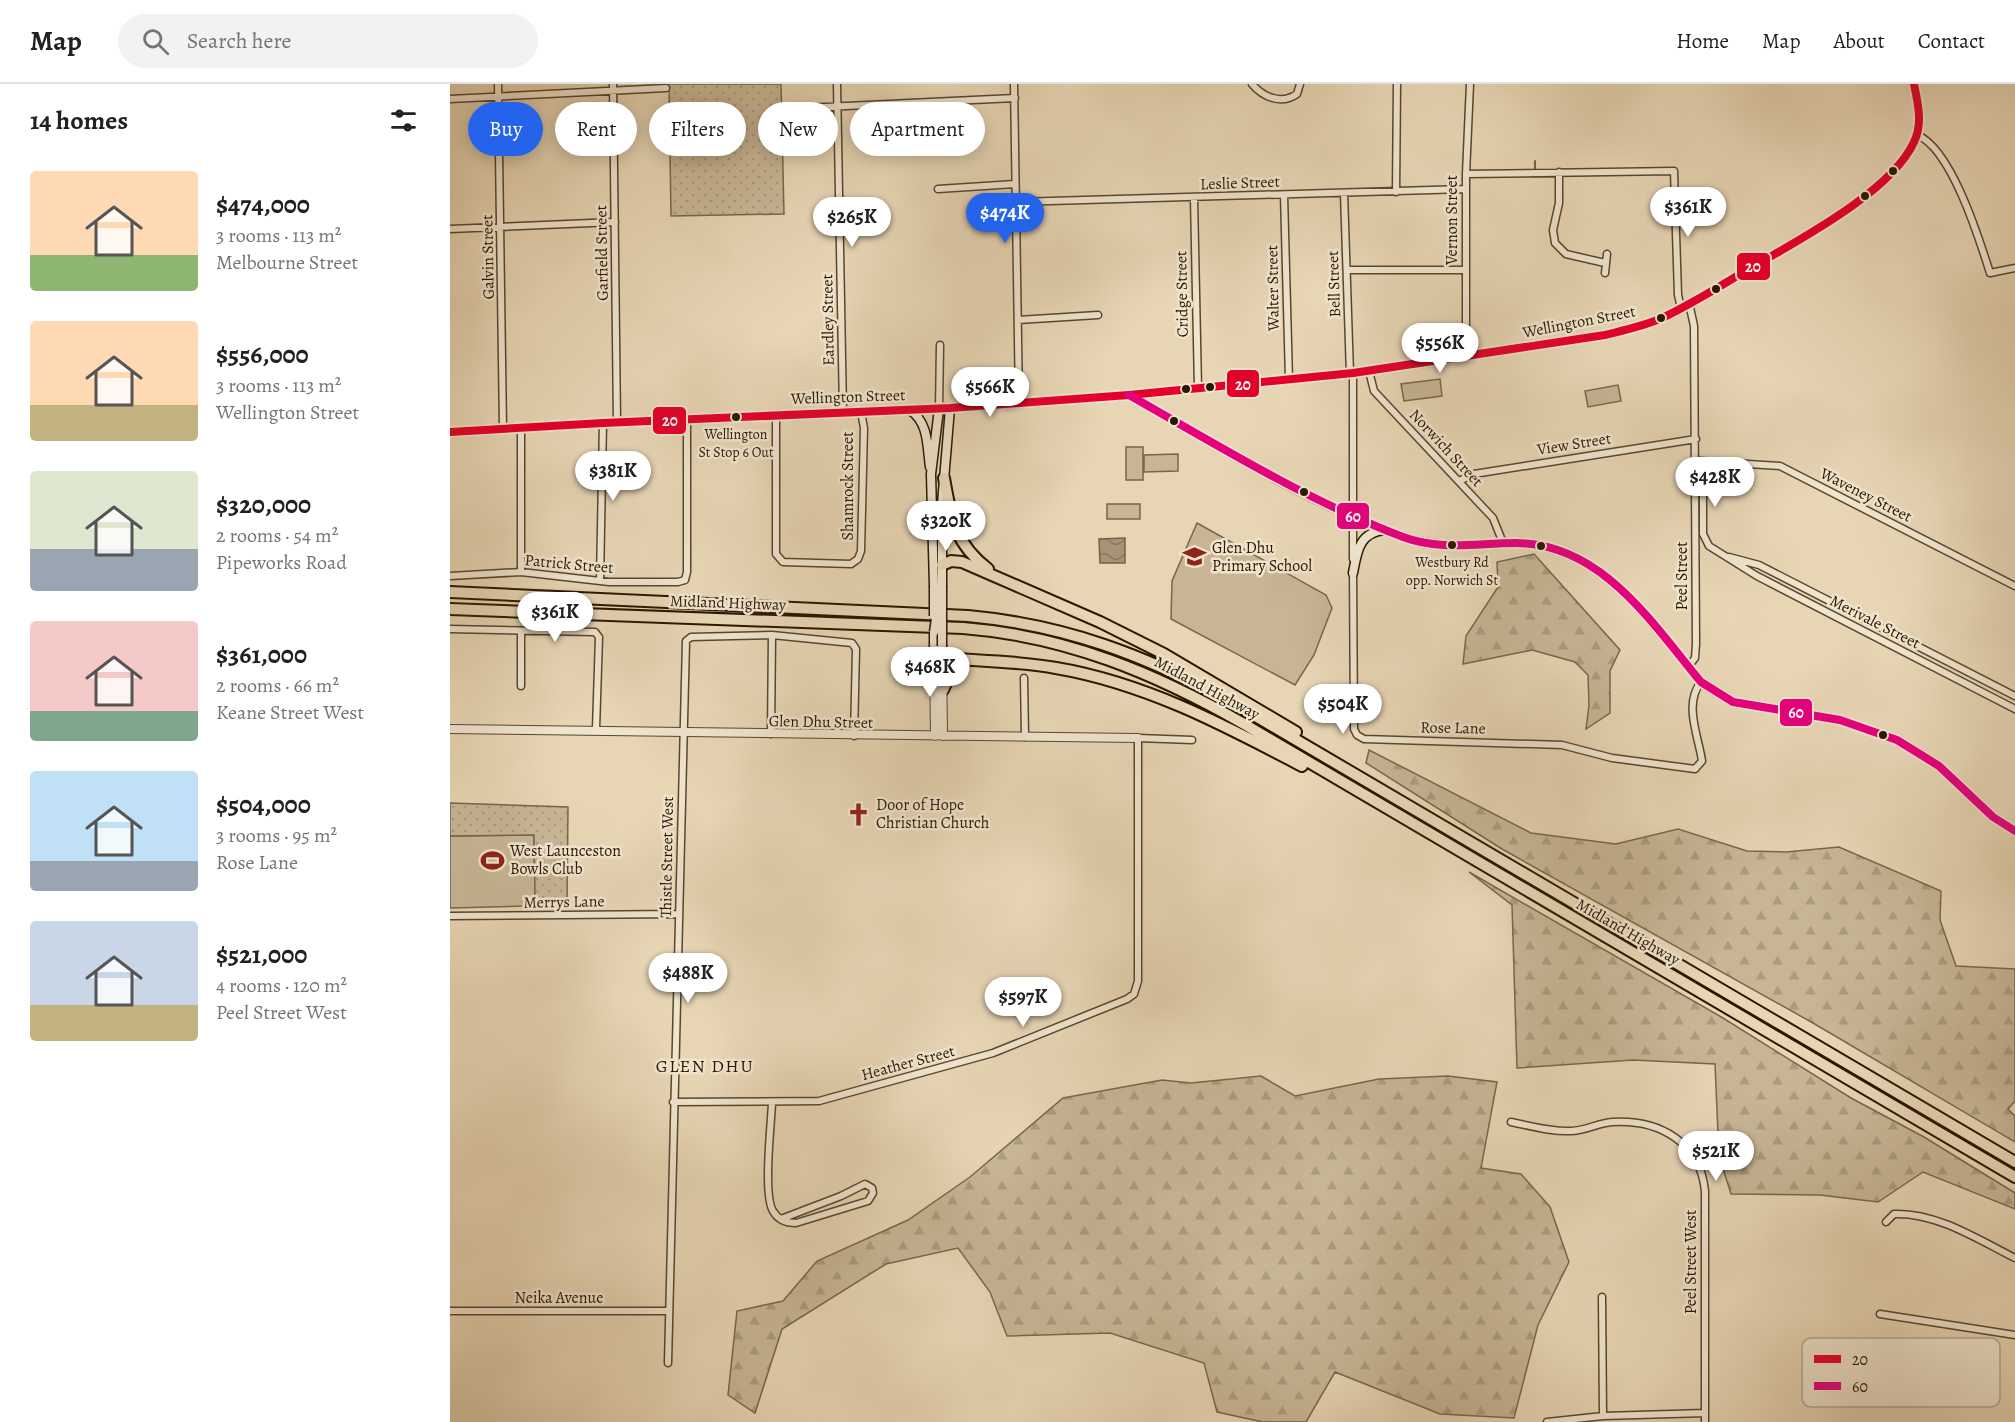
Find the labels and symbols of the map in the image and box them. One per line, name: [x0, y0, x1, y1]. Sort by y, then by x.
unlabelled marker: [1887, 165, 1899, 177]
street label: Leslie Street: [1200, 171, 1280, 195]
street label: Vernon Street: [1441, 175, 1463, 266]
pin: $361K: [1646, 187, 1730, 238]
unlabelled marker: [1859, 190, 1871, 202]
pin: $474K: [963, 193, 1047, 244]
pin: $265K: [810, 197, 894, 248]
street label: Garfield Street: [590, 205, 614, 301]
street label: Galvin Street: [476, 214, 500, 300]
street label: Walter Street: [1261, 245, 1285, 332]
street label: Bell Street: [1322, 250, 1346, 318]
street label: Cridge Street: [1170, 251, 1194, 337]
line badge: 20: [1736, 252, 1771, 281]
text: 20: [1745, 256, 1761, 278]
street label: Eardley Street: [816, 274, 840, 366]
unlabelled marker: [1710, 283, 1722, 295]
street label: Wellington Street: [1520, 300, 1637, 344]
unlabelled marker: [1655, 312, 1667, 324]
pin: $556K: [1398, 323, 1482, 374]
pin: $566K: [948, 367, 1032, 418]
line badge: 20: [1226, 369, 1260, 398]
text: 20: [1235, 374, 1251, 396]
unlabelled marker: [1204, 381, 1216, 393]
unlabelled marker: [1180, 383, 1192, 395]
street label: Wellington Street: [789, 384, 906, 410]
street label: Norwich Street: [1404, 404, 1488, 492]
line badge: 20: [652, 406, 687, 435]
text: 20: [662, 410, 678, 432]
marker: Wellington St Stop 6 Out: [730, 411, 742, 423]
unlabelled marker: [1168, 415, 1180, 427]
place label: Wellington St Stop 6 Out: [698, 425, 774, 462]
street label: View Street: [1534, 427, 1613, 461]
street label: Shamrock Street: [837, 432, 859, 540]
pin: $381K: [571, 451, 655, 502]
pin: $428K: [1673, 457, 1757, 508]
street label: Waveney Street: [1815, 462, 1916, 528]
unlabelled marker: [1298, 486, 1310, 498]
pin: $320K: [904, 501, 988, 552]
line badge: 60: [1336, 502, 1370, 530]
text: 60: [1345, 506, 1361, 528]
place label: Glen Dhu Primary School: [1212, 537, 1312, 577]
marker: Westbury Rd opp. Norwich St: [1446, 539, 1458, 551]
unlabelled marker: [1535, 540, 1547, 552]
street label: Peel Street: [1671, 542, 1693, 610]
school or university icon: Glen Dhu Primary School: [1181, 544, 1207, 570]
street label: Patrick Street: [524, 549, 614, 579]
place label: Westbury Rd opp. Norwich St: [1406, 553, 1499, 590]
street label: Midland Highway: [669, 590, 787, 616]
street label: Merivale Street: [1826, 590, 1924, 654]
pin: $361K: [513, 592, 597, 643]
pin: $468K: [888, 647, 972, 698]
street label: Midland Highway: [1150, 651, 1264, 725]
pin: $504K: [1301, 684, 1385, 735]
line badge: 60: [1779, 698, 1813, 727]
text: 60: [1788, 702, 1804, 724]
street label: Glen Dhu Street: [769, 710, 873, 734]
street label: Rose Lane: [1420, 716, 1486, 740]
unlabelled marker: [1877, 729, 1889, 741]
place label: Door of Hope Christian Church: [876, 794, 990, 834]
street label: Thistle Street West: [655, 796, 679, 918]
church icon: Door of Hope Christian Church: [845, 801, 871, 827]
place label: West Launceston Bowls Club: [509, 840, 621, 880]
sports icon: West Launceston Bowls Club: [479, 847, 505, 873]
street label: Merrys Lane: [523, 890, 605, 914]
street label: Midland Highway: [1572, 893, 1685, 971]
pin: $488K: [646, 953, 730, 1004]
pin: $597K: [981, 977, 1065, 1028]
street label: Heather Street: [859, 1040, 957, 1086]
district label: GLEN DHU: [656, 1054, 754, 1078]
pin: $521K: [1674, 1131, 1758, 1182]
street label: Peel Street West: [1680, 1210, 1702, 1314]
street label: Neika Avenue: [515, 1287, 603, 1309]
legend: [1802, 1338, 2000, 1407]
text: 20: [1852, 1349, 1868, 1371]
text: 60: [1852, 1376, 1868, 1398]

